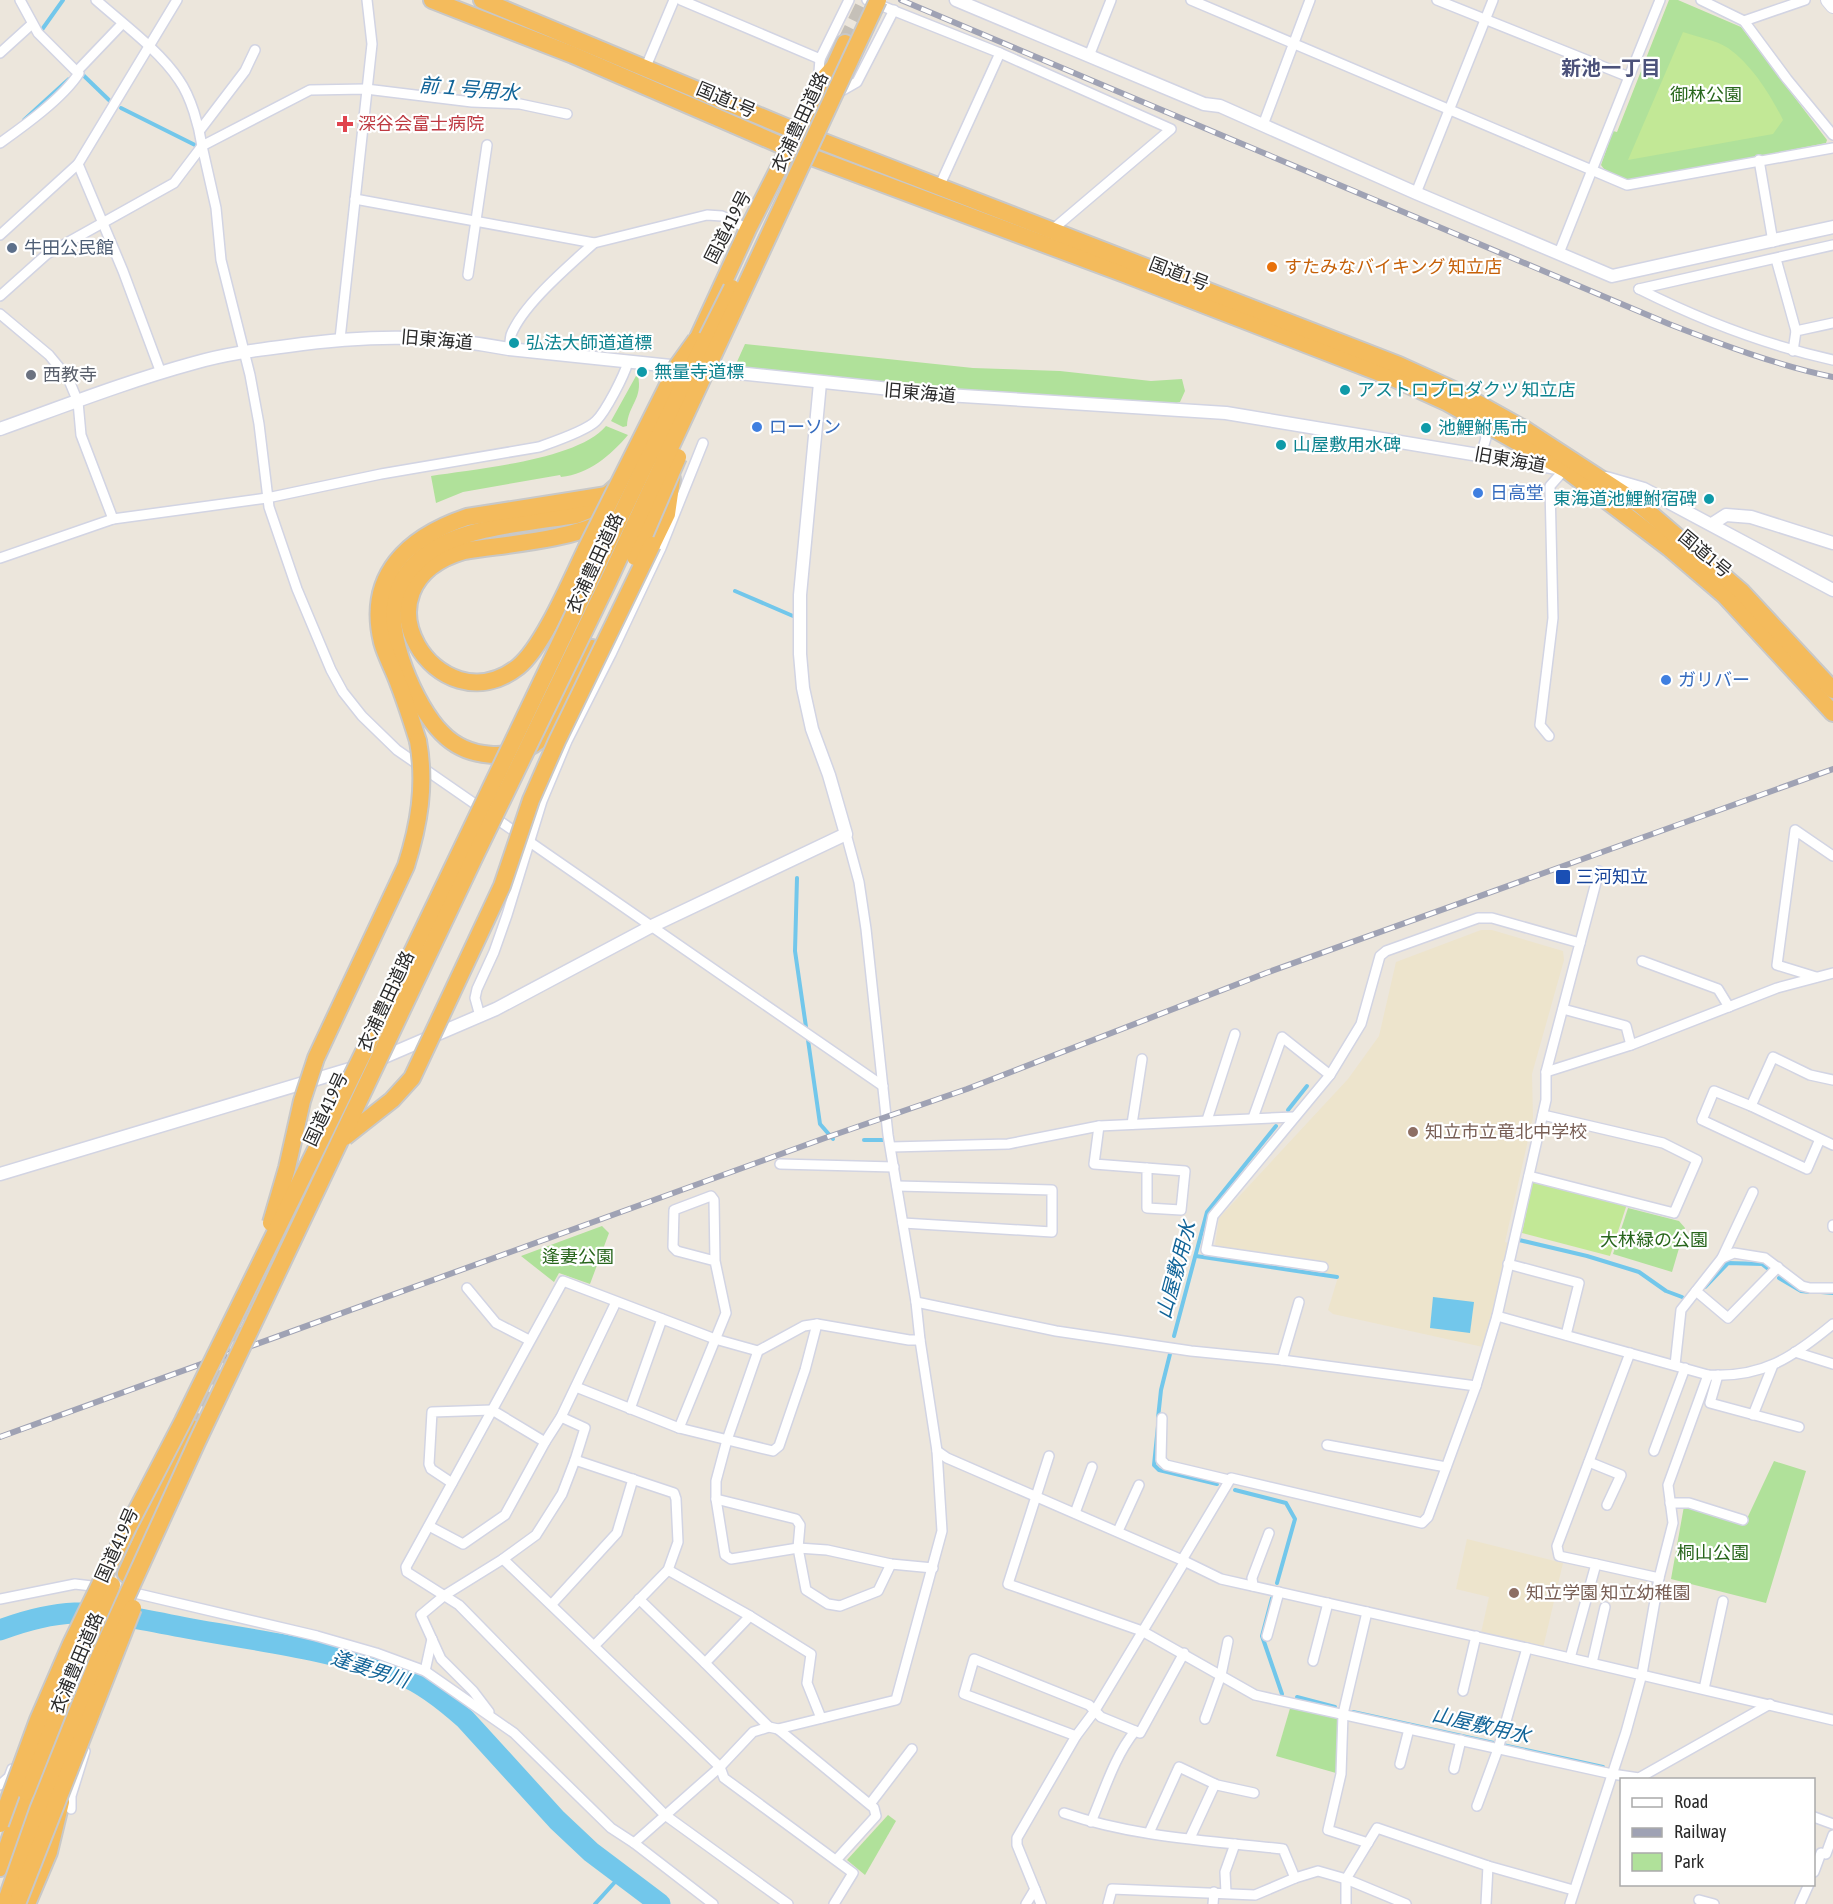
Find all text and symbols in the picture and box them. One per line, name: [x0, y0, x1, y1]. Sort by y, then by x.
district label: 新池一丁目: [1561, 56, 1661, 79]
street label: 衣浦豊田道路: [767, 68, 832, 175]
water label: 前１号用水: [418, 73, 522, 104]
street label: 国道1号: [693, 78, 759, 121]
park label: 御林公園: [1670, 84, 1742, 105]
place label: 深谷会富士病院: [358, 113, 484, 134]
marker: 深谷会富士病院: [336, 115, 354, 133]
street label: 国道419号: [700, 187, 755, 267]
place label: 牛田公民館: [24, 237, 114, 258]
marker: 牛田公民館: [5, 241, 19, 255]
street label: 国道1号: [1146, 253, 1212, 295]
place label: すたみなバイキング 知立店: [1284, 256, 1502, 277]
marker: すたみなバイキング 知立店: [1265, 260, 1279, 274]
street label: 旧東海道: [400, 326, 474, 353]
place label: 弘法大師道道標: [526, 332, 652, 353]
marker: 弘法大師道道標: [507, 336, 521, 350]
place label: 無量寺道標: [654, 361, 744, 382]
place label: 西教寺: [43, 364, 97, 385]
marker: 無量寺道標: [635, 365, 649, 379]
marker: 西教寺: [24, 368, 38, 382]
street label: 旧東海道: [883, 379, 957, 406]
place label: アストロプロダクツ 知立店: [1357, 379, 1575, 400]
marker: アストロプロダクツ 知立店: [1338, 383, 1352, 397]
place label: ローソン: [769, 416, 841, 437]
place label: 池鯉鮒馬市: [1438, 417, 1528, 438]
marker: ローソン: [750, 420, 764, 434]
marker: 池鯉鮒馬市: [1419, 421, 1433, 435]
place label: 山屋敷用水碑: [1293, 434, 1401, 455]
marker: 山屋敷用水碑: [1274, 438, 1288, 452]
street label: 旧東海道: [1473, 443, 1547, 476]
place label: 日高堂: [1490, 482, 1544, 503]
marker: 日高堂: [1471, 486, 1485, 500]
place label: 東海道池鯉鮒宿碑: [1553, 488, 1697, 509]
marker: 東海道池鯉鮒宿碑: [1702, 492, 1716, 506]
street label: 衣浦豊田道路: [562, 509, 627, 616]
street label: 国道1号: [1675, 525, 1736, 582]
place label: ガリバー: [1678, 669, 1750, 690]
marker: ガリバー: [1659, 673, 1673, 687]
place label: 三河知立: [1576, 866, 1648, 887]
marker: 三河知立: [1554, 868, 1572, 886]
street label: 衣浦豊田道路: [353, 947, 418, 1054]
street label: 国道419号: [299, 1068, 352, 1149]
place label: 知立市立竜北中学校: [1425, 1121, 1587, 1142]
marker: 知立市立竜北中学校: [1406, 1125, 1420, 1139]
water label: 山屋敷用水: [1151, 1217, 1200, 1321]
park label: 大林緑の公園: [1600, 1229, 1708, 1250]
park label: 逢妻公園: [542, 1246, 614, 1267]
street label: 国道419号: [91, 1504, 142, 1585]
park label: 桐山公園: [1677, 1542, 1749, 1563]
place label: 知立学園 知立幼稚園: [1526, 1582, 1690, 1603]
marker: 知立学園 知立幼稚園: [1507, 1586, 1521, 1600]
street label: 衣浦豊田道路: [46, 1609, 107, 1717]
water label: 逢妻男川: [329, 1645, 414, 1692]
water label: 山屋敷用水: [1430, 1702, 1534, 1747]
legend: [1620, 1778, 1815, 1886]
text: Road: [1674, 1791, 1708, 1812]
text: Railway: [1674, 1821, 1726, 1842]
text: Park: [1674, 1851, 1704, 1872]

